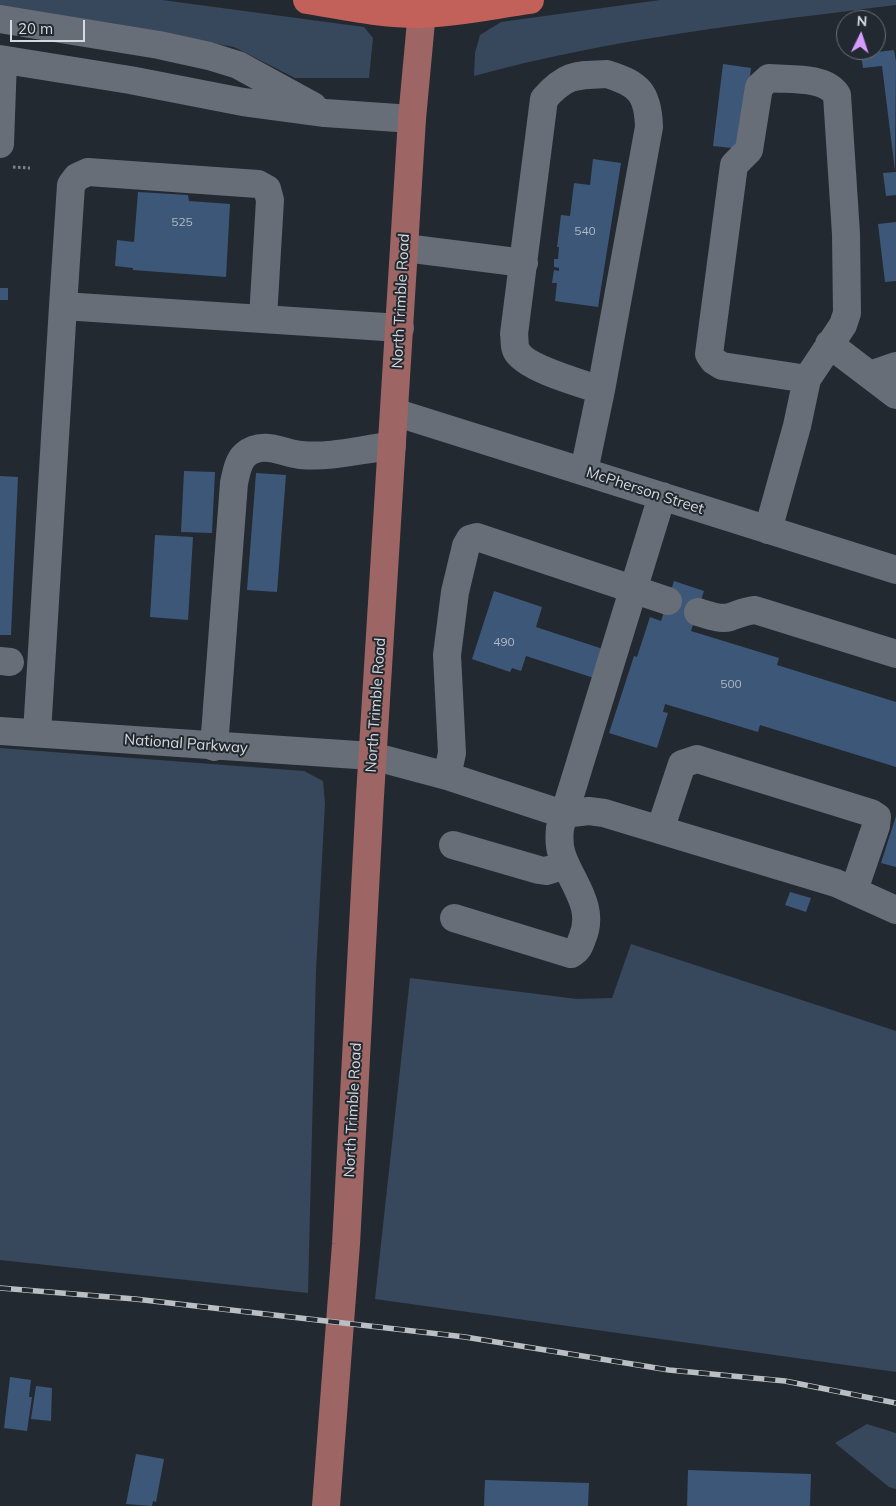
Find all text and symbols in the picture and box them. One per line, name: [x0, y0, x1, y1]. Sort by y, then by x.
scale bar: [12, 10, 88, 42]
north arrow: [836, 10, 886, 60]
text: N: [856, 12, 868, 30]
text: 20 m: [18, 19, 53, 38]
house number: 525: [171, 215, 193, 229]
house number: 540: [574, 224, 596, 238]
street label: North Trimble Road: [388, 233, 414, 369]
street label: McPherson Street: [584, 464, 706, 518]
house number: 490: [493, 635, 515, 649]
street label: North Trimble Road: [362, 637, 390, 773]
house number: 500: [720, 677, 742, 691]
street label: National Parkway: [124, 731, 248, 757]
street label: North Trimble Road: [340, 1042, 366, 1178]

